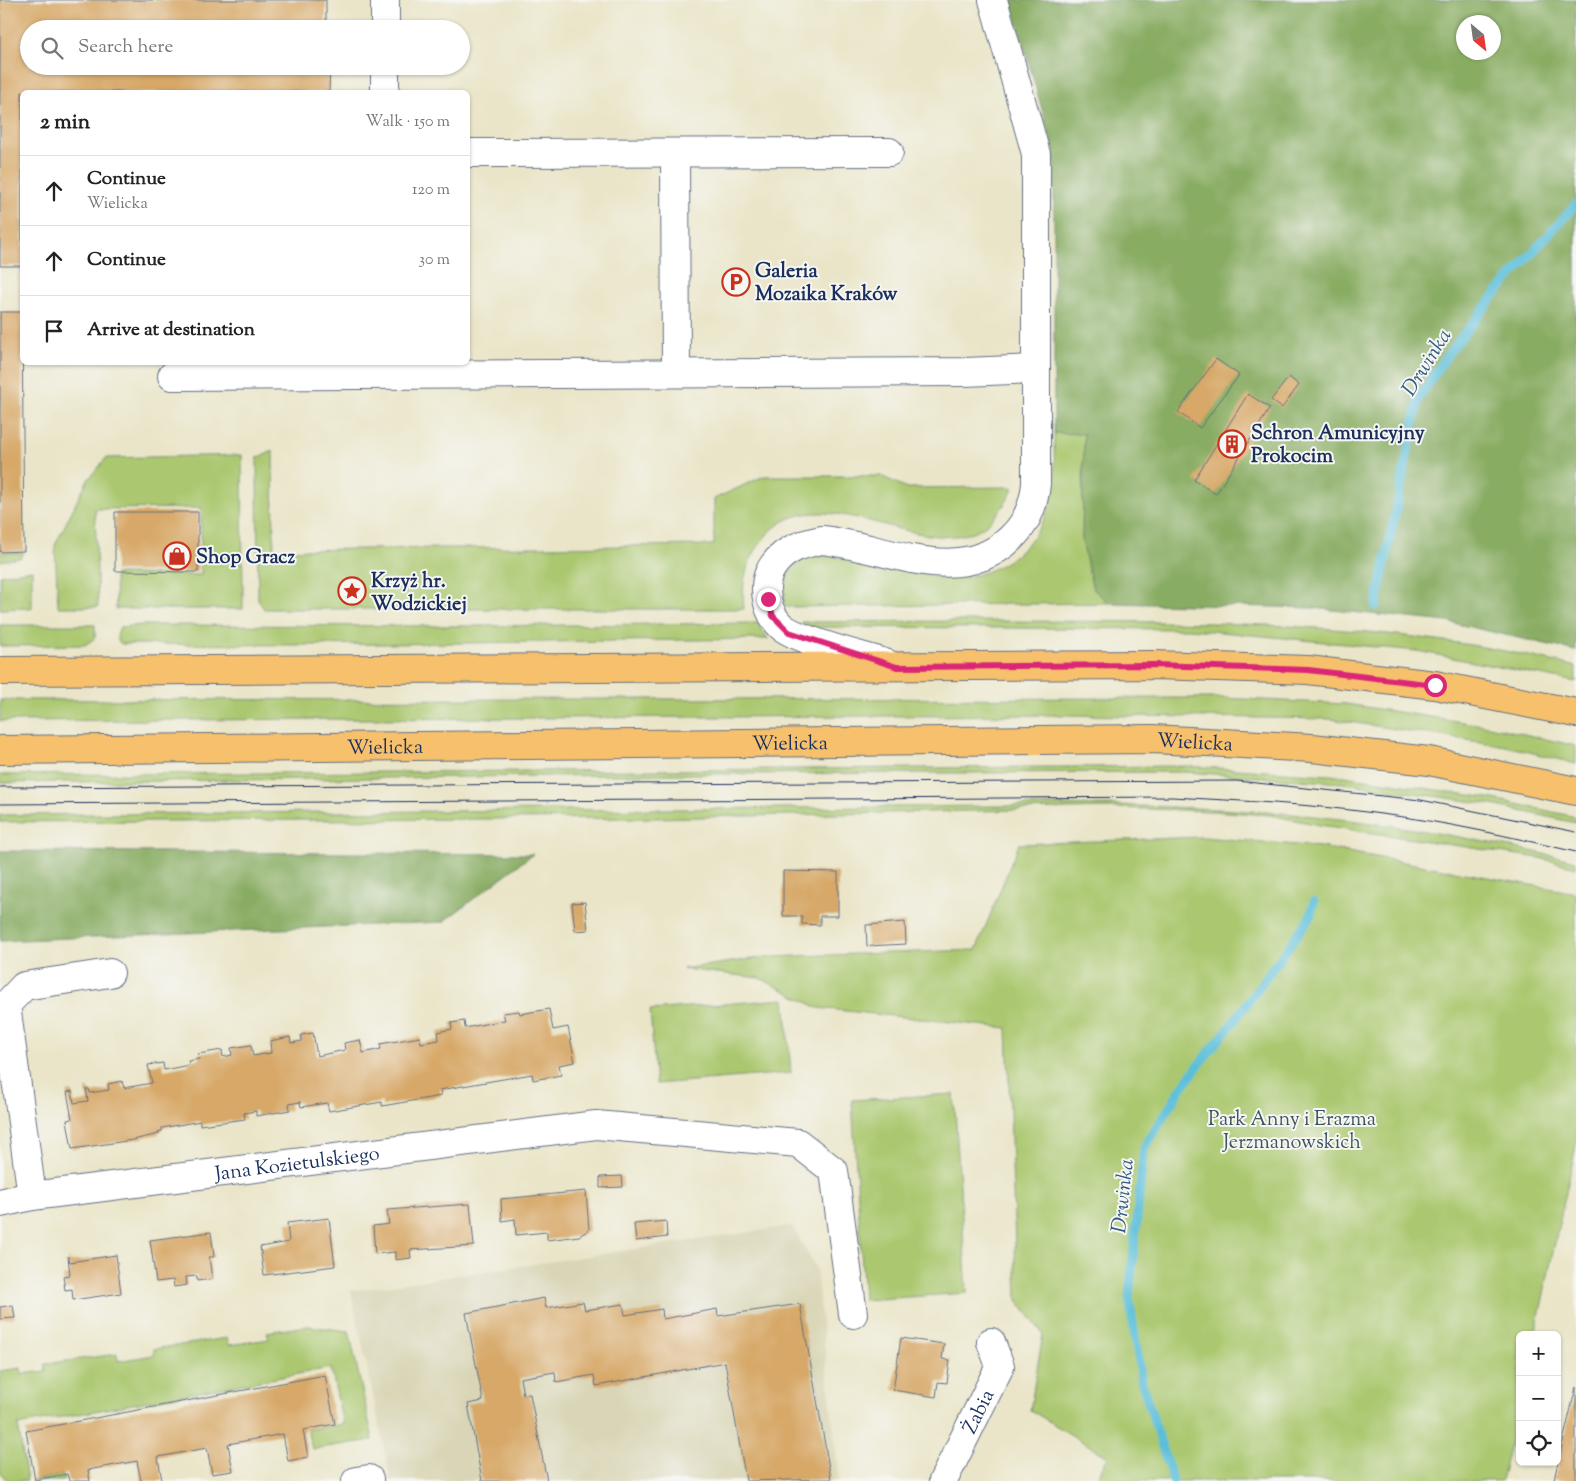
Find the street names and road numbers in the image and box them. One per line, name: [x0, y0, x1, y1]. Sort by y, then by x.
street label: Wielicka: [1156, 727, 1234, 760]
street label: Wielicka: [752, 730, 828, 760]
street label: Wielicka: [347, 734, 423, 764]
street label: Jana Kozietulskiego: [212, 1140, 381, 1190]
street label: Żabia: [957, 1385, 1003, 1439]

